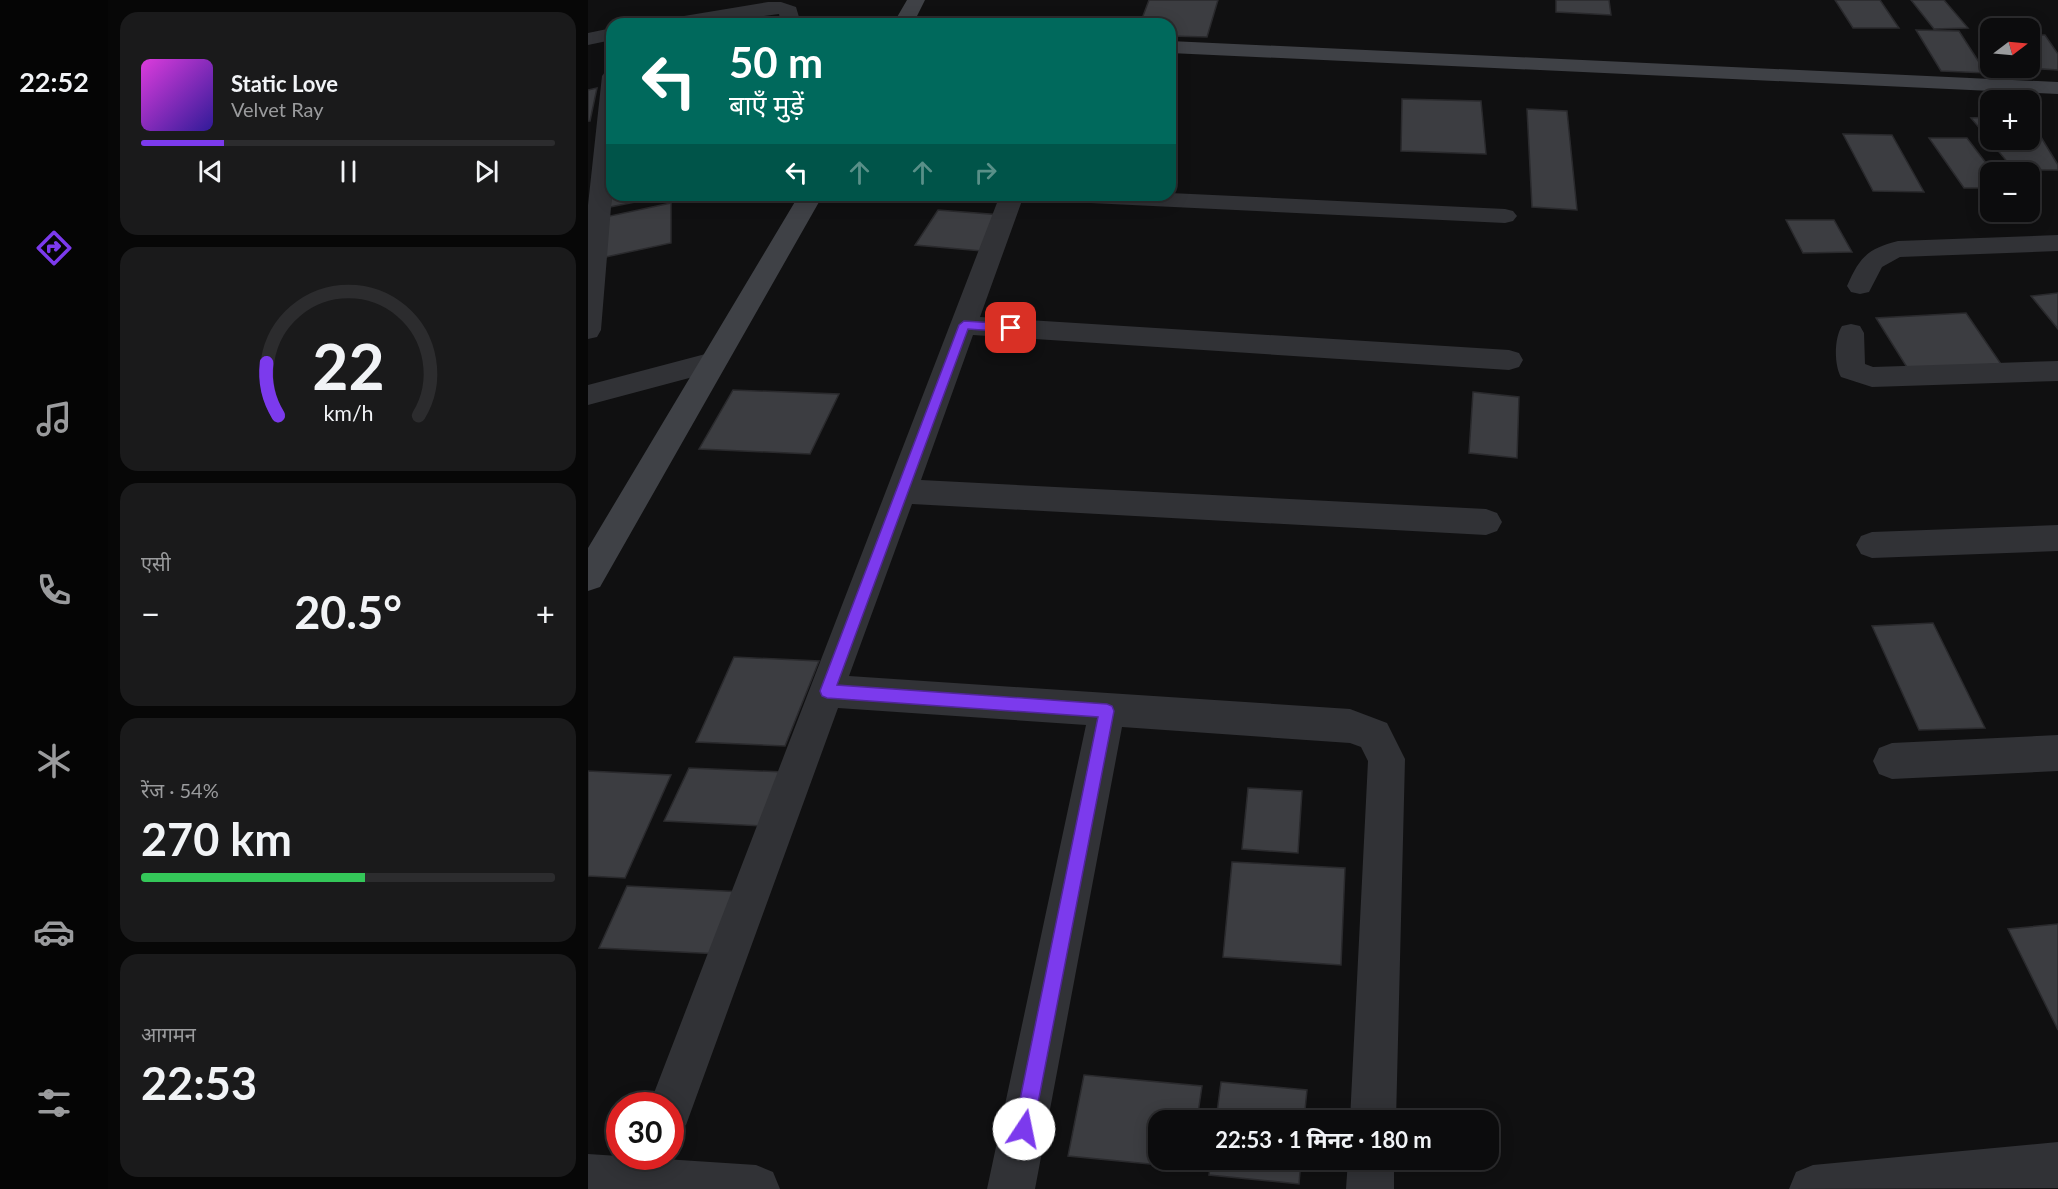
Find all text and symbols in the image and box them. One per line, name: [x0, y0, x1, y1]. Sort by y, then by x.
north arrow: [1980, 18, 2040, 78]
map controls: [1980, 18, 2040, 222]
text: 50 m: [729, 37, 823, 87]
icon: left: [630, 42, 708, 120]
text: 22:52: [19, 65, 89, 98]
text: Static Love: [231, 70, 338, 97]
text: बाएँ मुड़ें: [729, 88, 804, 121]
button: +: [1980, 90, 2040, 150]
text: Velvet Ray: [231, 97, 324, 121]
icon: previous: [194, 155, 227, 188]
icon: pause: [332, 155, 365, 188]
icon: next: [470, 155, 503, 188]
icon: left: [780, 156, 813, 189]
icon: ahead: [843, 156, 876, 189]
icon: ahead: [906, 156, 939, 189]
icon: right: [969, 156, 1002, 189]
button: −: [1980, 162, 2040, 222]
icon: directions: [33, 227, 75, 269]
pin: [985, 302, 1036, 353]
icon: arrive: [994, 311, 1027, 344]
text: 22: [312, 328, 384, 403]
icon: music: [33, 398, 75, 440]
text: km/h: [323, 401, 373, 427]
text: एसी: [141, 551, 171, 575]
icon: phone: [33, 569, 75, 611]
text: 20.5°: [294, 585, 402, 639]
text: −: [141, 593, 160, 633]
text: +: [536, 593, 555, 633]
icon: climate: [33, 740, 75, 782]
text: रेंज · 54%: [141, 778, 219, 802]
text: 270 km: [141, 812, 292, 866]
icon: car: [33, 911, 75, 953]
text: आगमन: [141, 1022, 196, 1046]
text: 22:53: [141, 1056, 257, 1110]
icon: filters: [33, 1082, 75, 1124]
speed limit sign: 30: [606, 1092, 684, 1170]
position arrow: [992, 1097, 1056, 1161]
text: 22:53 · 1 मिनट · 180 m: [1215, 1126, 1432, 1153]

